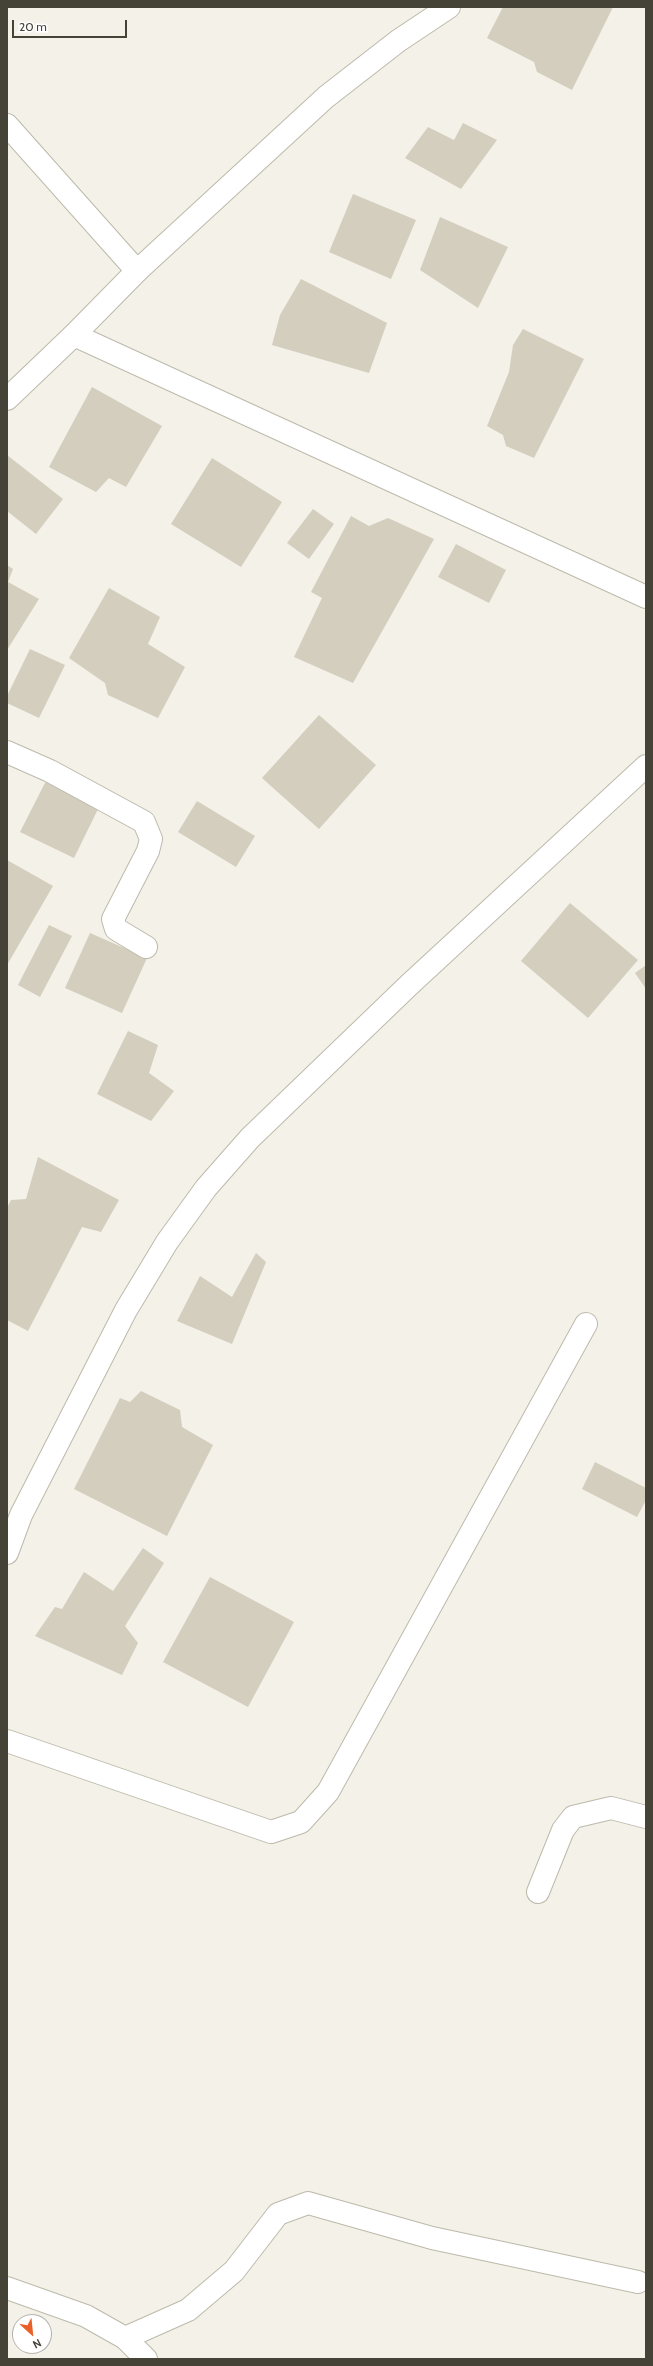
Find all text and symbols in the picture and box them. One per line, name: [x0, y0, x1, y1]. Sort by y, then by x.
scale bar: [14, 12, 129, 38]
text: 20 m: [19, 19, 47, 34]
north arrow: [12, 2314, 52, 2354]
text: N: [30, 2336, 44, 2352]

